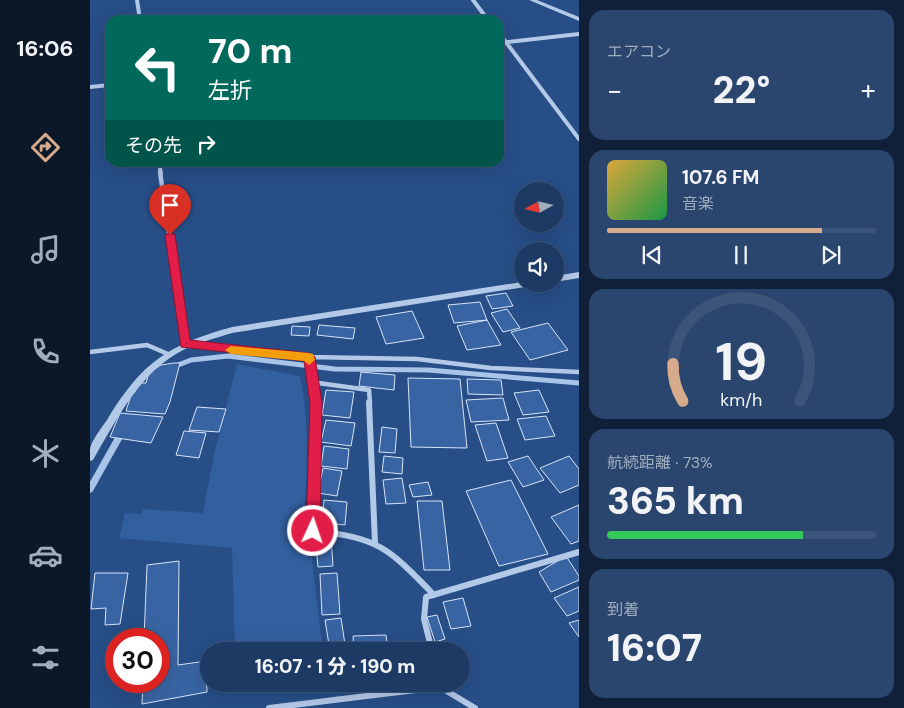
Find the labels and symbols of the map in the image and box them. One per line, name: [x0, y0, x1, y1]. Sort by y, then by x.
north arrow: [514, 182, 564, 232]
pin: [149, 184, 191, 235]
position arrow: [286, 504, 338, 556]
speed limit sign: 30: [105, 628, 170, 693]

